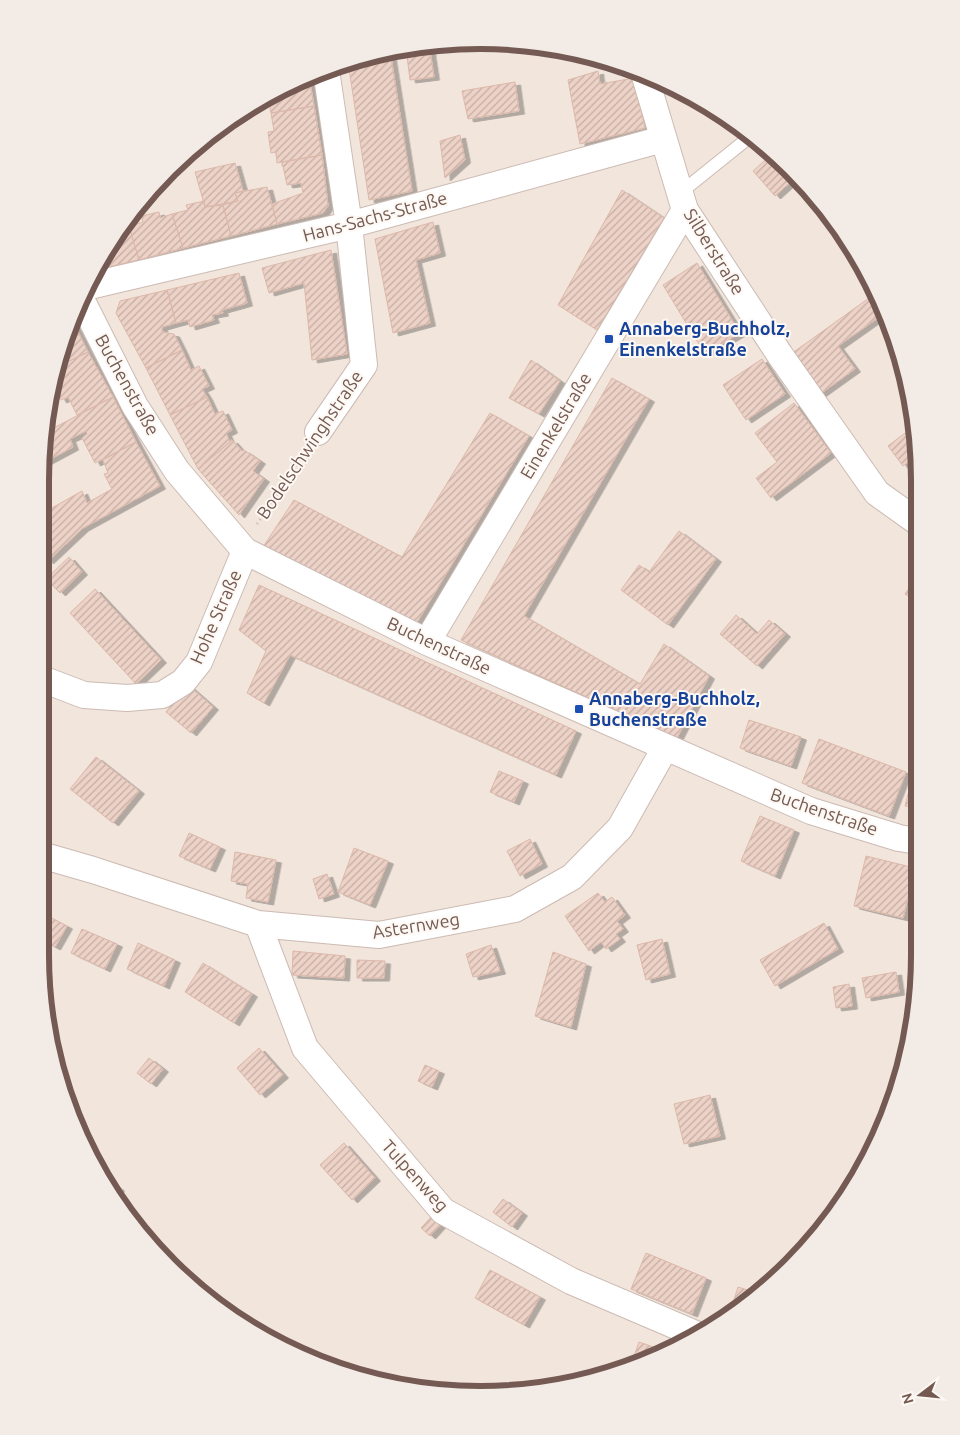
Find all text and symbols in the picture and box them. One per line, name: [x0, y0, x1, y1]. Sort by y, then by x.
street label: Hans-Sachs-Straße: [300, 187, 449, 245]
street label: Silberstraße: [681, 205, 749, 298]
place label: Annaberg-Buchholz, Einenkelstraße: [619, 318, 790, 359]
street label: Buchenstraße: [92, 331, 164, 438]
marker: Annaberg-Buchholz, Einenkelstraße: [603, 333, 615, 345]
street label: Bodelschwinghstraße: [252, 366, 366, 522]
street label: Einenkelstraße: [516, 369, 595, 482]
street label: Hohe Straße: [185, 566, 245, 667]
street label: Buchenstraße: [384, 612, 495, 678]
place label: Annaberg-Buchholz, Buchenstraße: [589, 688, 760, 729]
marker: Annaberg-Buchholz, Buchenstraße: [573, 703, 585, 715]
street label: Buchenstraße: [768, 783, 881, 839]
street label: Asternweg: [371, 908, 461, 942]
street label: Tulpenweg: [378, 1135, 453, 1215]
north arrow: [895, 1370, 945, 1420]
text: N: [898, 1391, 917, 1406]

